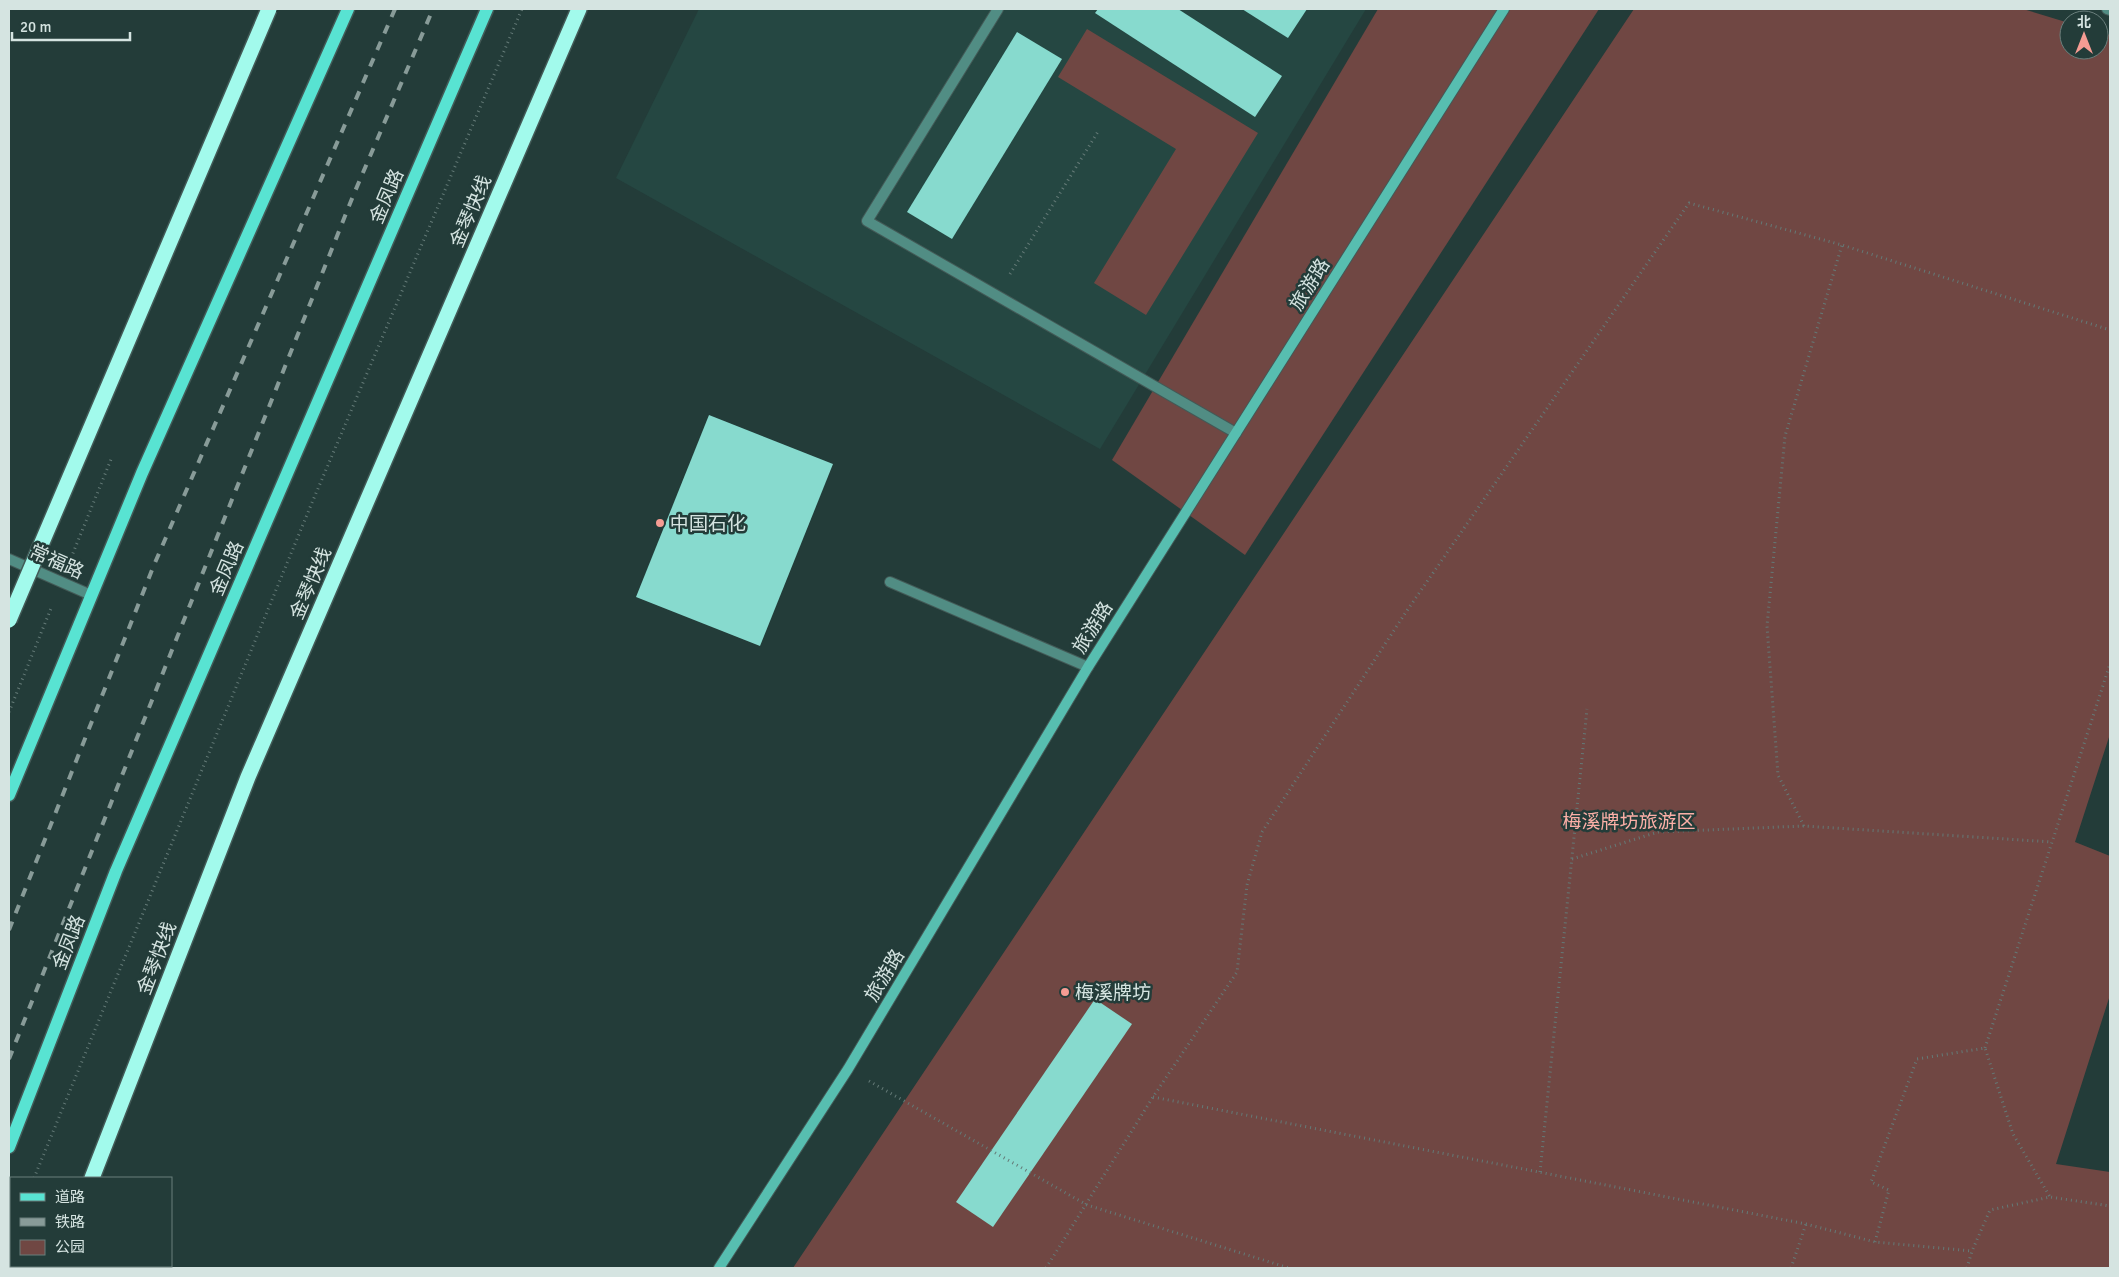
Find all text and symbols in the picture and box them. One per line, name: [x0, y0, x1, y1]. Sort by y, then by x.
scale bar: [12, 10, 130, 42]
north arrow: [2059, 10, 2109, 60]
text: 北: [2077, 14, 2091, 31]
text: 20 m: [20, 18, 51, 36]
street label: 金凤路: [365, 165, 409, 227]
street label: 金琴快线: [445, 172, 497, 251]
street label: 旅游路: [1285, 254, 1335, 315]
place label: 中国石化: [670, 512, 746, 536]
marker: 中国石化: [654, 517, 666, 529]
street label: 金凤路: [205, 537, 249, 599]
street label: 常福路: [26, 539, 88, 584]
street label: 金琴快线: [285, 544, 337, 623]
street label: 旅游路: [1068, 597, 1118, 658]
park label: 梅溪牌坊旅游区: [1562, 810, 1696, 834]
street label: 金凤路: [48, 911, 90, 973]
street label: 金琴快线: [132, 919, 182, 998]
street label: 旅游路: [860, 945, 910, 1006]
place label: 梅溪牌坊: [1075, 981, 1151, 1005]
marker: 梅溪牌坊: [1059, 986, 1071, 998]
legend: [10, 1177, 172, 1267]
text: 道路: [55, 1188, 85, 1206]
text: 铁路: [55, 1213, 85, 1231]
text: 公园: [55, 1238, 85, 1256]

